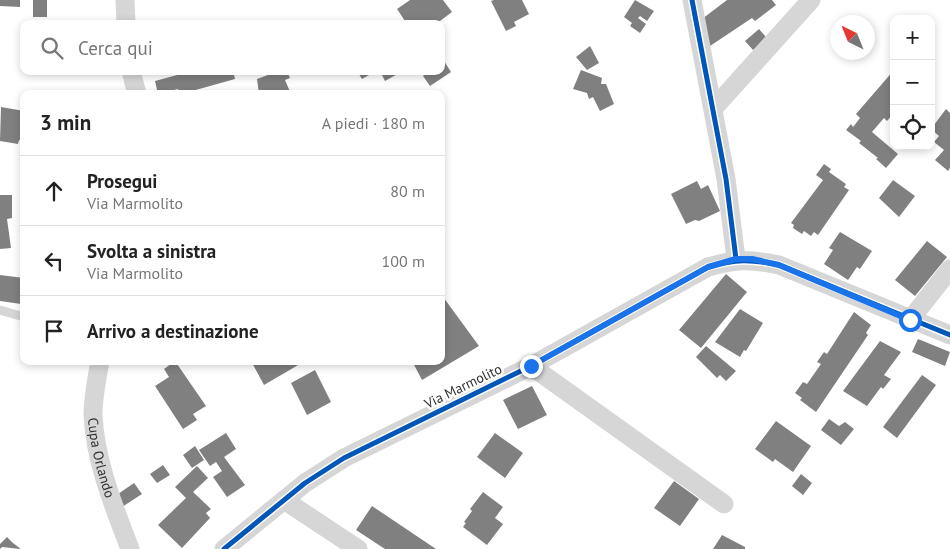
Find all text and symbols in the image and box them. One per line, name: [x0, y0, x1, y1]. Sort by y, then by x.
north arrow: [830, 15, 875, 60]
map controls: [890, 15, 935, 150]
button: +: [890, 15, 935, 60]
search box: [20, 20, 445, 75]
icon: search: [38, 34, 66, 62]
text: Cerca qui: [78, 36, 153, 60]
button: −: [890, 60, 935, 105]
button: locate: [890, 105, 935, 150]
text: 3 min: [40, 109, 91, 136]
text: A piedi · 180 m: [322, 113, 425, 133]
text: Prosegui: [87, 169, 157, 193]
icon: ahead: [40, 177, 68, 205]
text: 80 m: [390, 181, 425, 201]
text: Via Marmolito: [87, 193, 183, 213]
text: Svolta a sinistra: [87, 239, 216, 263]
icon: left: [40, 247, 68, 275]
text: 100 m: [382, 251, 425, 271]
text: Via Marmolito: [87, 263, 183, 283]
route start: [899, 309, 922, 332]
icon: arrive: [40, 317, 68, 345]
text: Arrivo a destinazione: [87, 319, 259, 343]
route end: [520, 355, 543, 378]
street label: Via Marmolito: [420, 360, 505, 413]
street label: Cupa Orlando: [84, 417, 119, 500]

